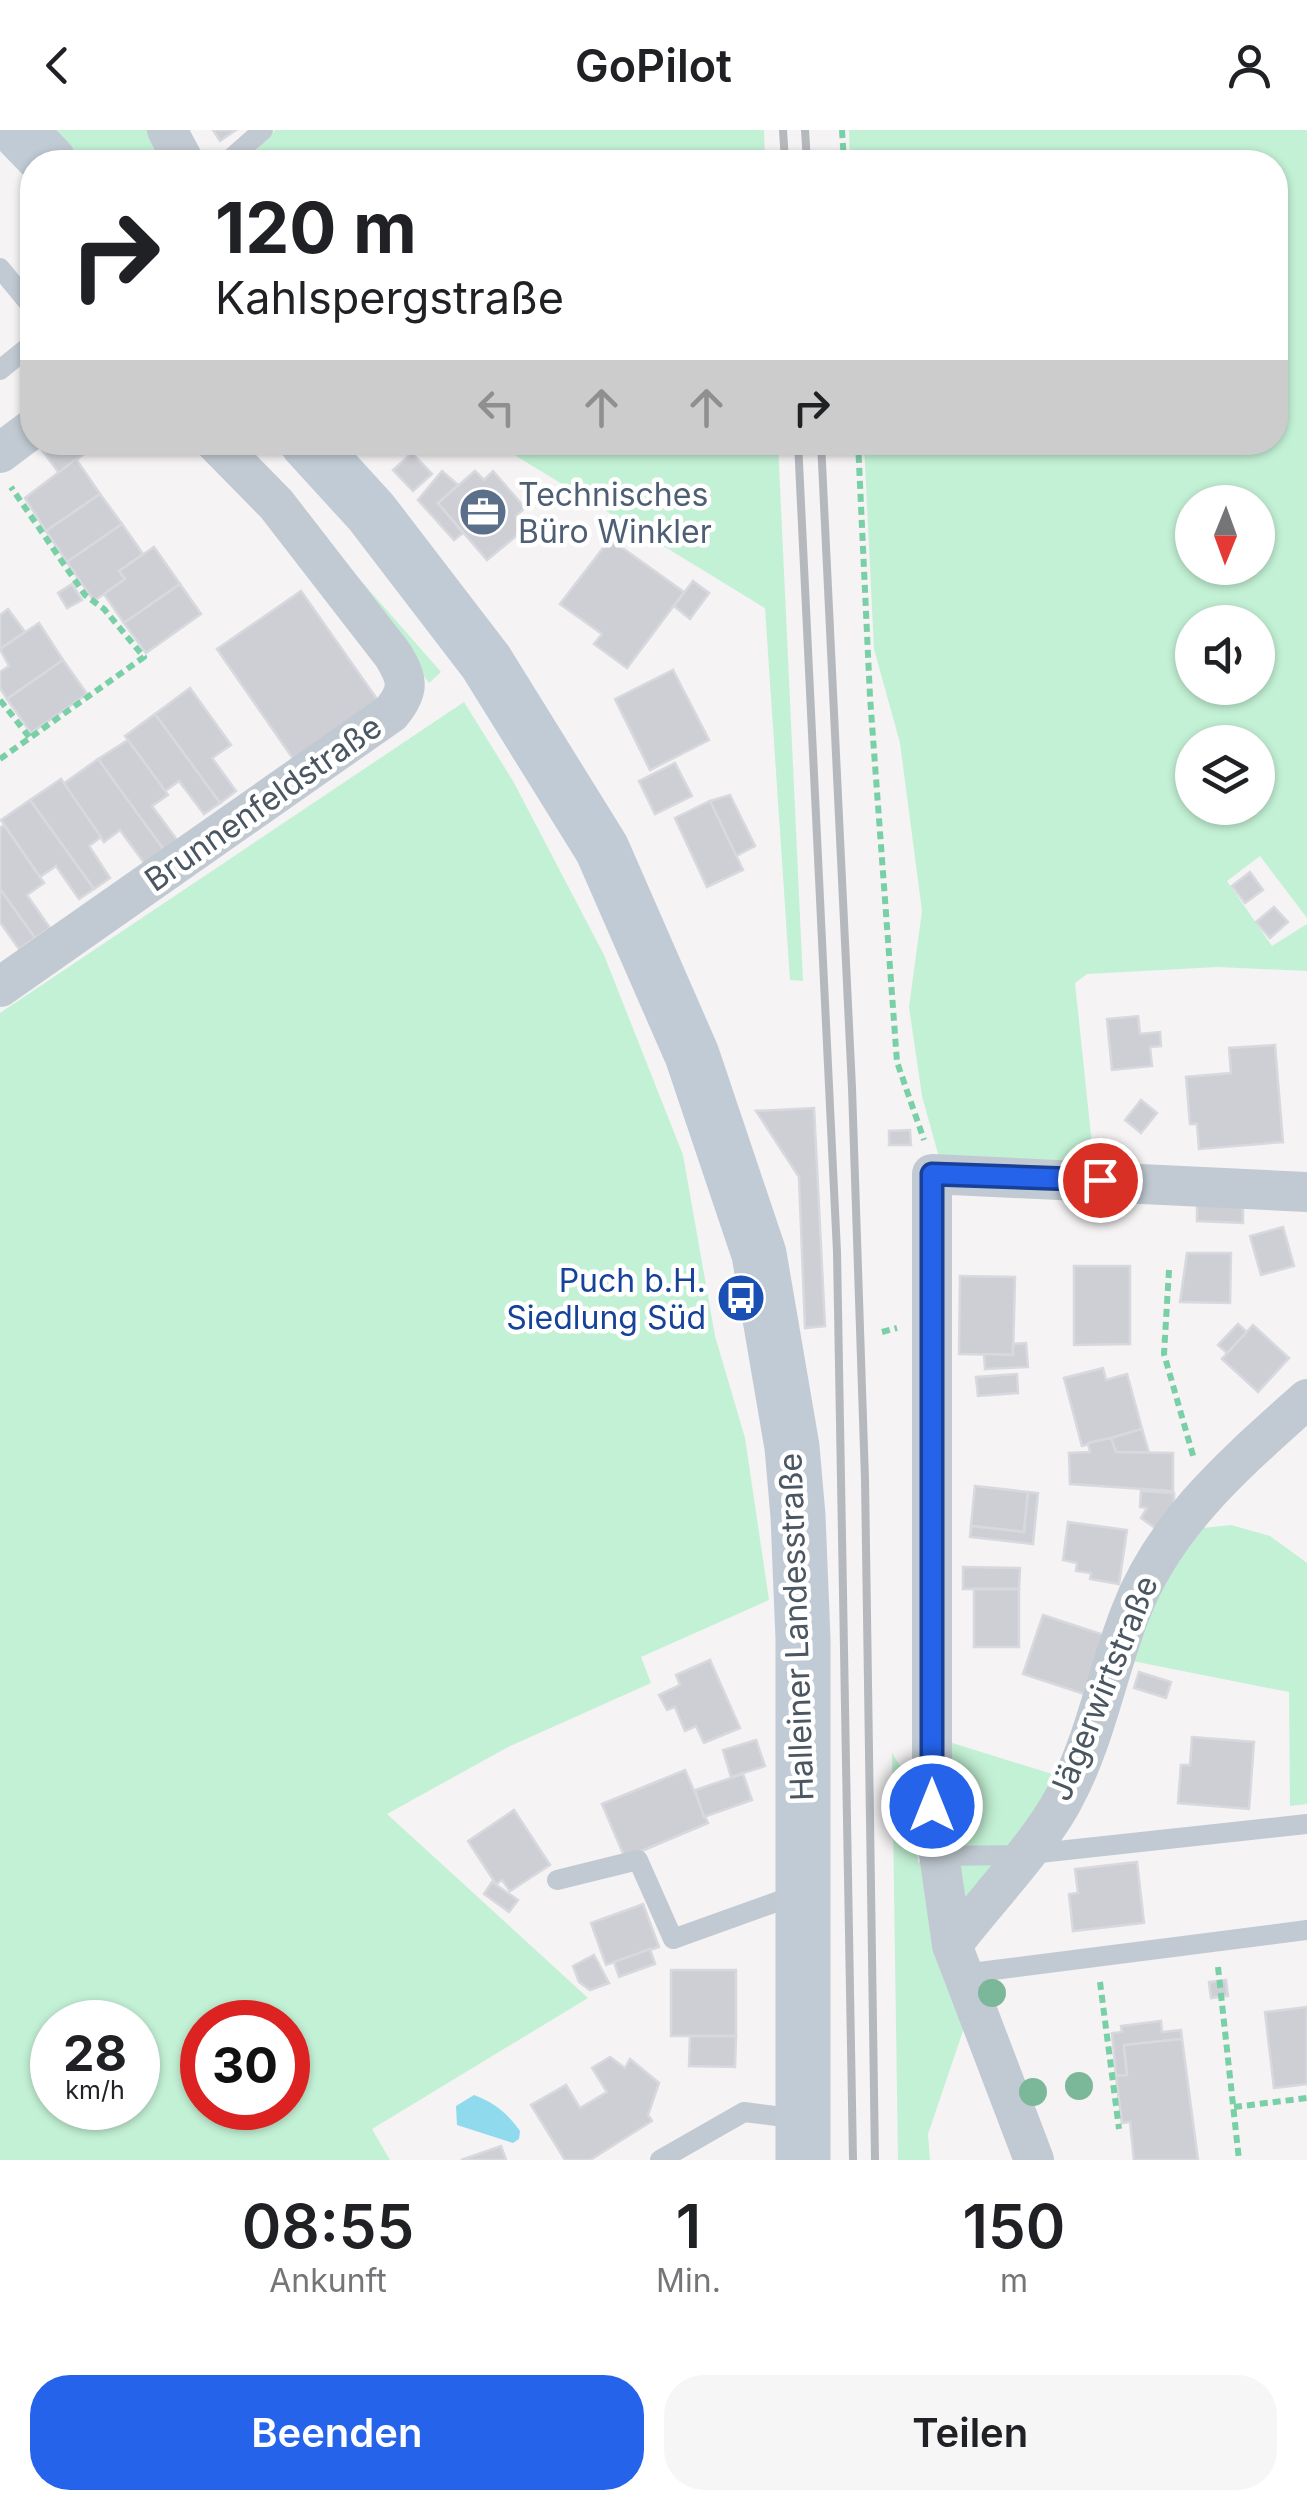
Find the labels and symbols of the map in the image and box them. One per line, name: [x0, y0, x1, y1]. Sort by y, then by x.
place label: Technisches Büro Winkler: [518, 475, 712, 551]
north arrow: [1175, 485, 1275, 585]
office icon: Technisches Büro Winkler: [457, 486, 509, 538]
street label: Brunnenfeldstraße: [137, 707, 389, 899]
pin: [1058, 1138, 1143, 1223]
place label: Puch b.H. Siedlung Süd: [506, 1261, 706, 1337]
bus stop icon: Puch b.H. Siedlung Süd: [715, 1272, 767, 1324]
street label: Halleiner Landesstraße: [770, 1452, 822, 1802]
street label: Jägerwirtstraße: [1040, 1570, 1166, 1806]
position arrow: [880, 1754, 984, 1858]
speed limit sign: 30: [180, 2000, 310, 2130]

